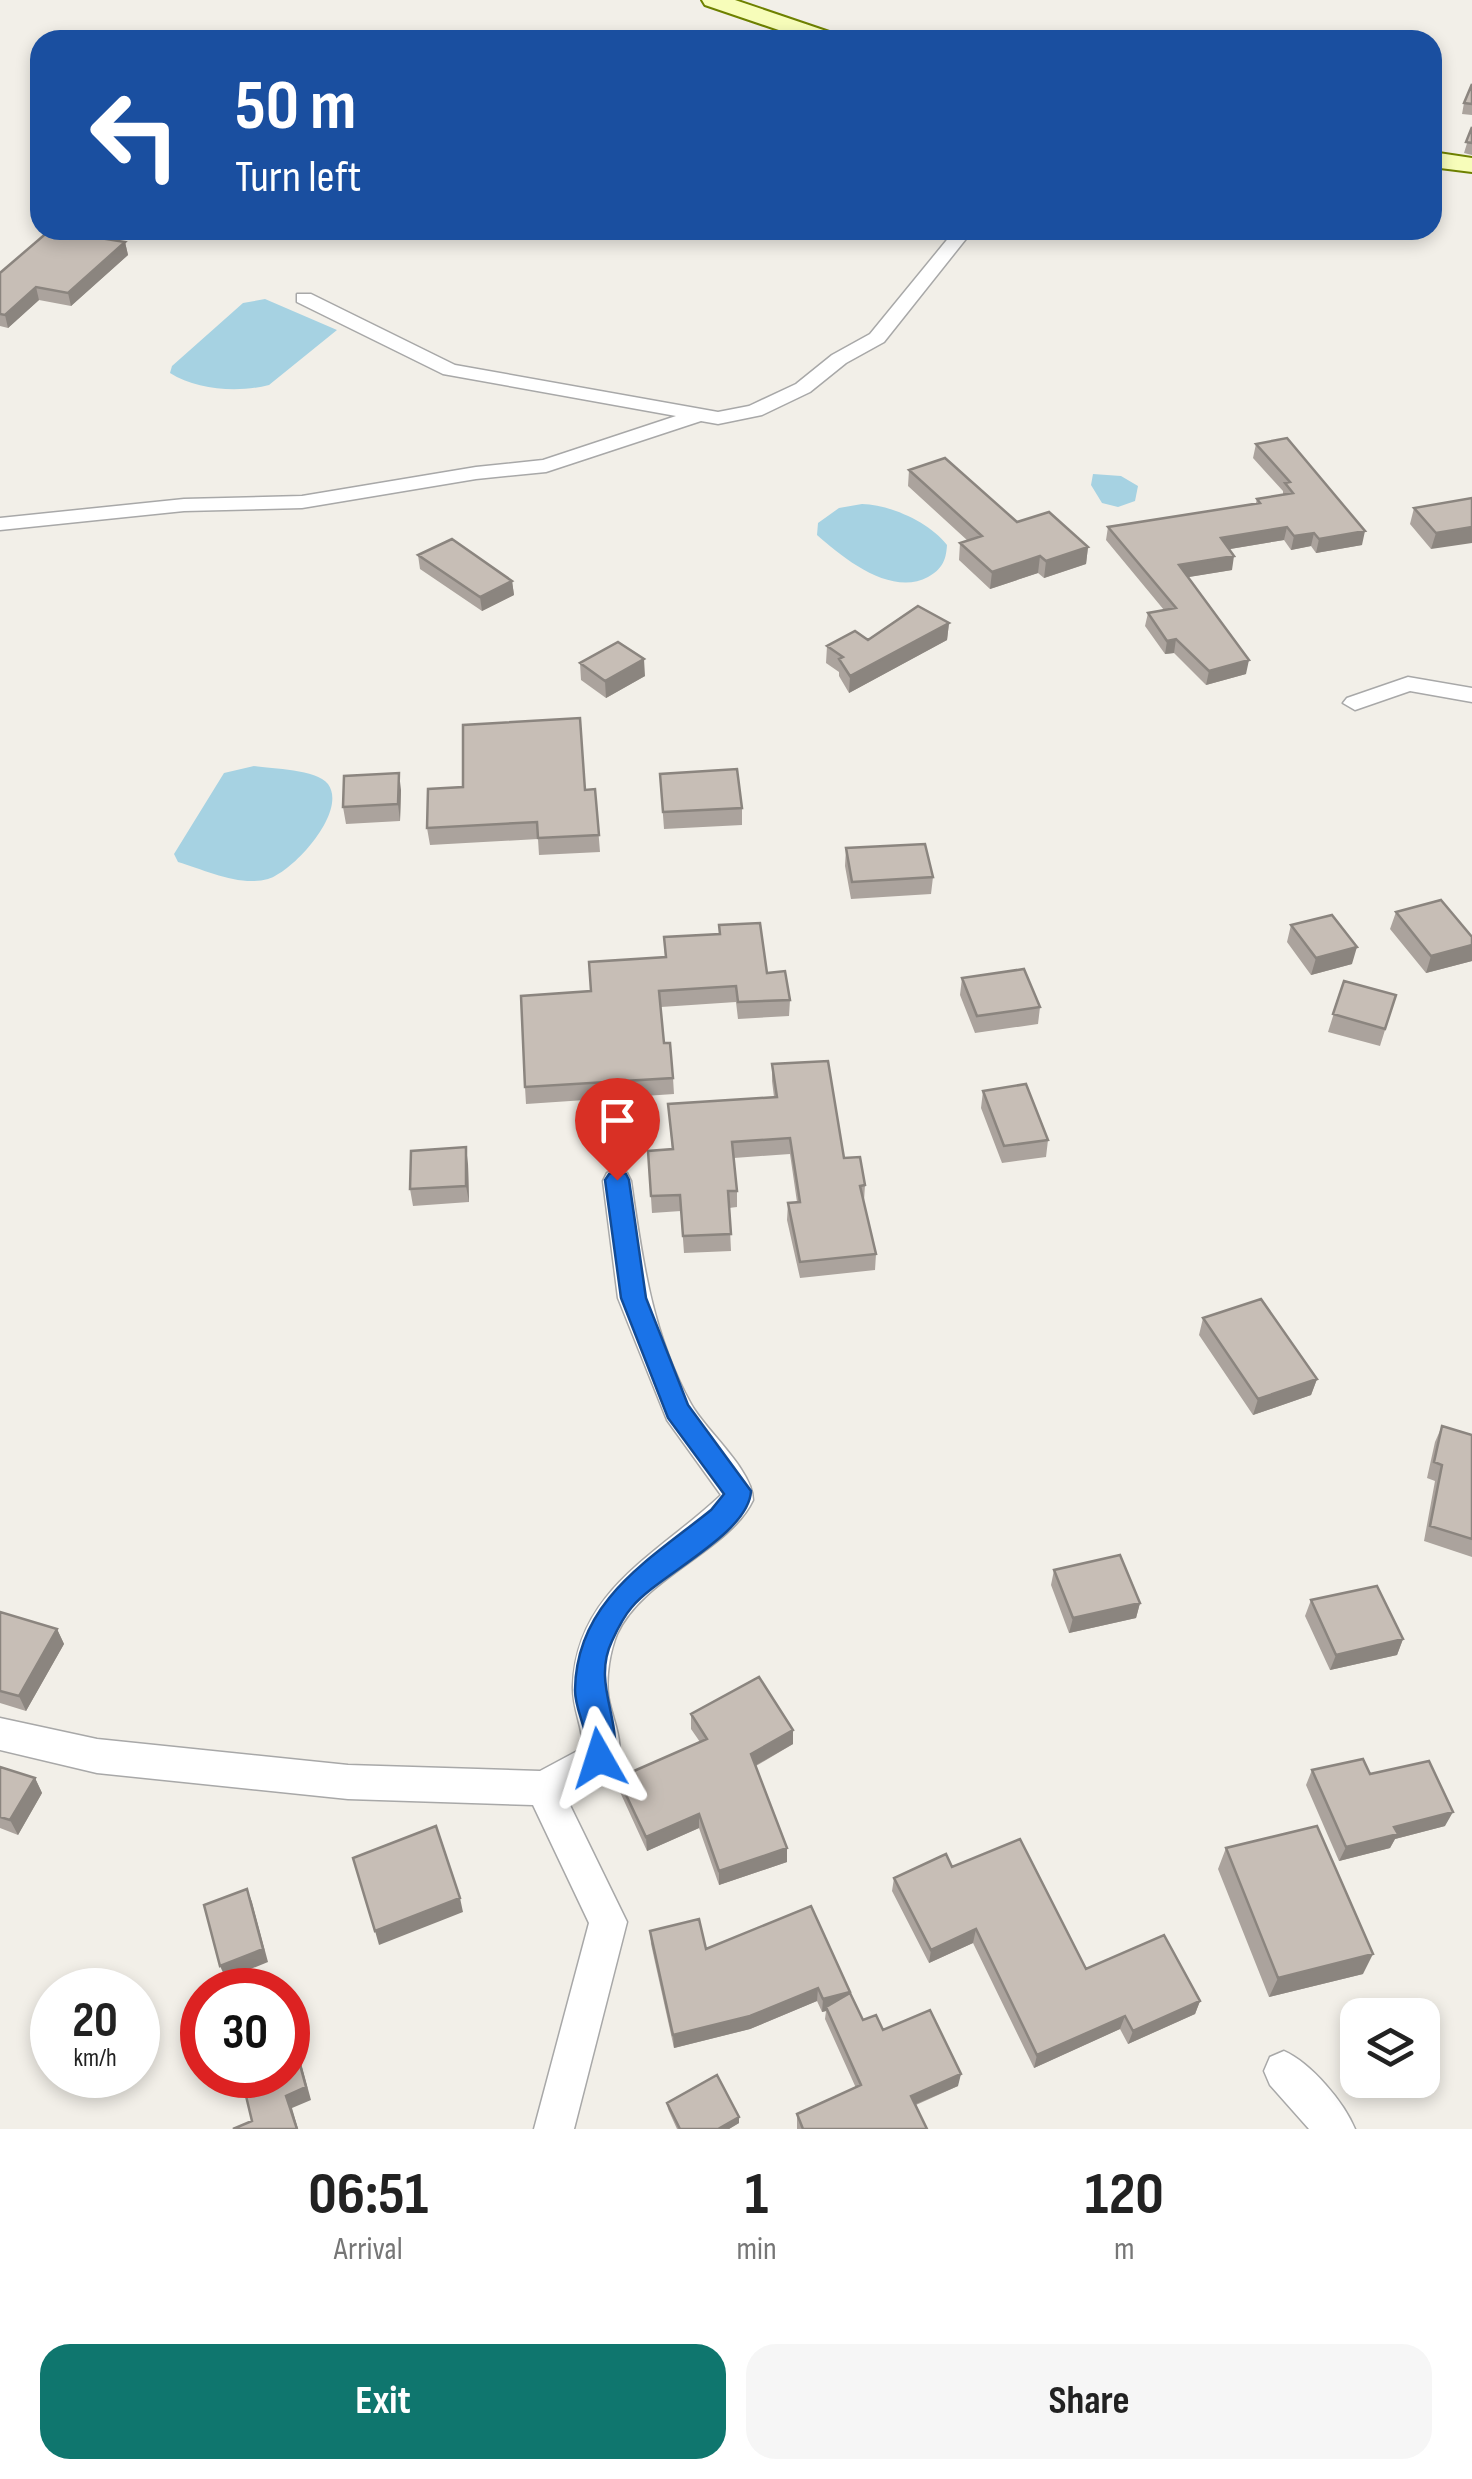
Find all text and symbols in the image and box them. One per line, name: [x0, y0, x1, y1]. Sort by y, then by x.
text: 50 m: [235, 65, 356, 149]
icon: left: [70, 70, 200, 200]
text: Turn left: [235, 150, 361, 205]
pin: [575, 1078, 660, 1181]
icon: arrive: [590, 1093, 645, 1148]
position arrow: [547, 1706, 651, 1810]
speed limit sign: 30: [180, 1968, 310, 2098]
text: 20: [72, 1991, 118, 2051]
map controls: [1340, 1998, 1440, 2098]
button: layers: [1340, 1998, 1440, 2098]
text: km/h: [73, 2043, 117, 2074]
text: 06:51: [308, 2159, 428, 2231]
text: 1: [745, 2159, 768, 2231]
text: 120: [1085, 2159, 1164, 2231]
text: Arrival: [334, 2230, 403, 2269]
text: min: [736, 2230, 777, 2269]
text: m: [1114, 2230, 1135, 2269]
button: Exit: [40, 2344, 726, 2459]
button: Share: [746, 2344, 1432, 2459]

